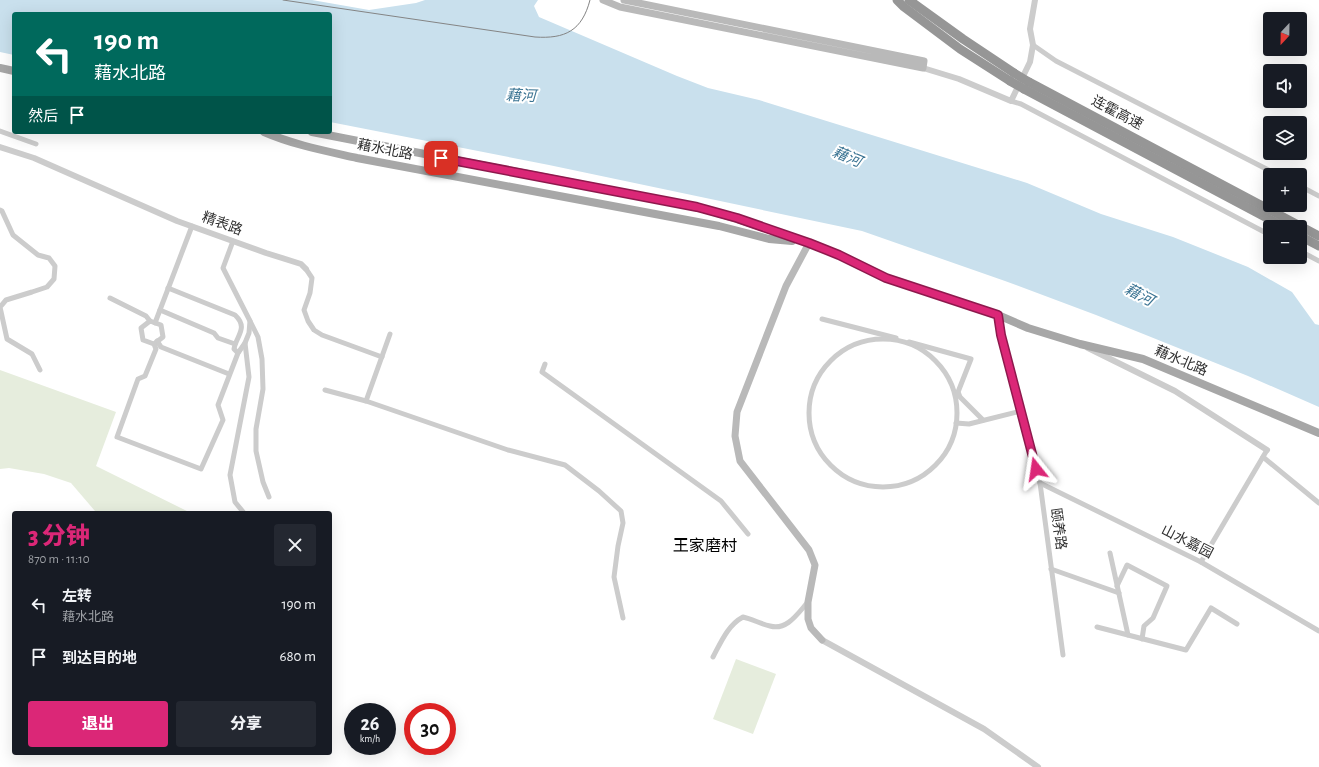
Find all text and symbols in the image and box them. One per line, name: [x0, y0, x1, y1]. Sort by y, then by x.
north arrow: [1263, 12, 1307, 56]
map controls: [1263, 12, 1307, 264]
text: 190 m: [94, 27, 159, 55]
icon: left: [28, 28, 80, 80]
button: sound: [1263, 64, 1307, 108]
text: 藉水北路: [94, 65, 166, 83]
water label: 藉河: [506, 87, 539, 104]
street label: 连霍高速: [1089, 93, 1145, 132]
icon: arrive: [66, 104, 88, 126]
text: 然后: [28, 109, 58, 124]
button: layers: [1263, 116, 1307, 160]
street label: 藉水北路: [356, 136, 414, 162]
pin: [424, 141, 458, 175]
water label: 藉河: [830, 143, 867, 171]
icon: arrive: [430, 147, 452, 169]
button: +: [1263, 168, 1307, 212]
street label: 精表路: [200, 208, 245, 238]
button: −: [1263, 220, 1307, 264]
water label: 藉河: [1122, 280, 1159, 310]
street label: 藉水北路: [1152, 342, 1210, 378]
position arrow: [1015, 448, 1057, 490]
street label: 颐养路: [1048, 507, 1069, 551]
street label: 山水嘉园: [1159, 522, 1216, 561]
button: close: [274, 524, 316, 566]
text: 3 分钟: [28, 525, 90, 549]
district label: 王家磨村: [673, 537, 737, 554]
text: 870 m · 11:10: [28, 553, 90, 566]
text: 左转: [62, 589, 92, 604]
icon: left: [28, 594, 50, 616]
text: 190 m: [281, 597, 316, 612]
text: 藉水北路: [62, 611, 114, 624]
icon: arrive: [28, 646, 50, 668]
text: 680 m: [279, 649, 316, 664]
text: 到达目的地: [62, 651, 137, 666]
button: 退出: [28, 701, 168, 747]
button: 分享: [176, 701, 316, 747]
speed limit sign: 30: [404, 703, 456, 755]
text: 26: [360, 714, 380, 734]
text: km/h: [360, 734, 380, 744]

